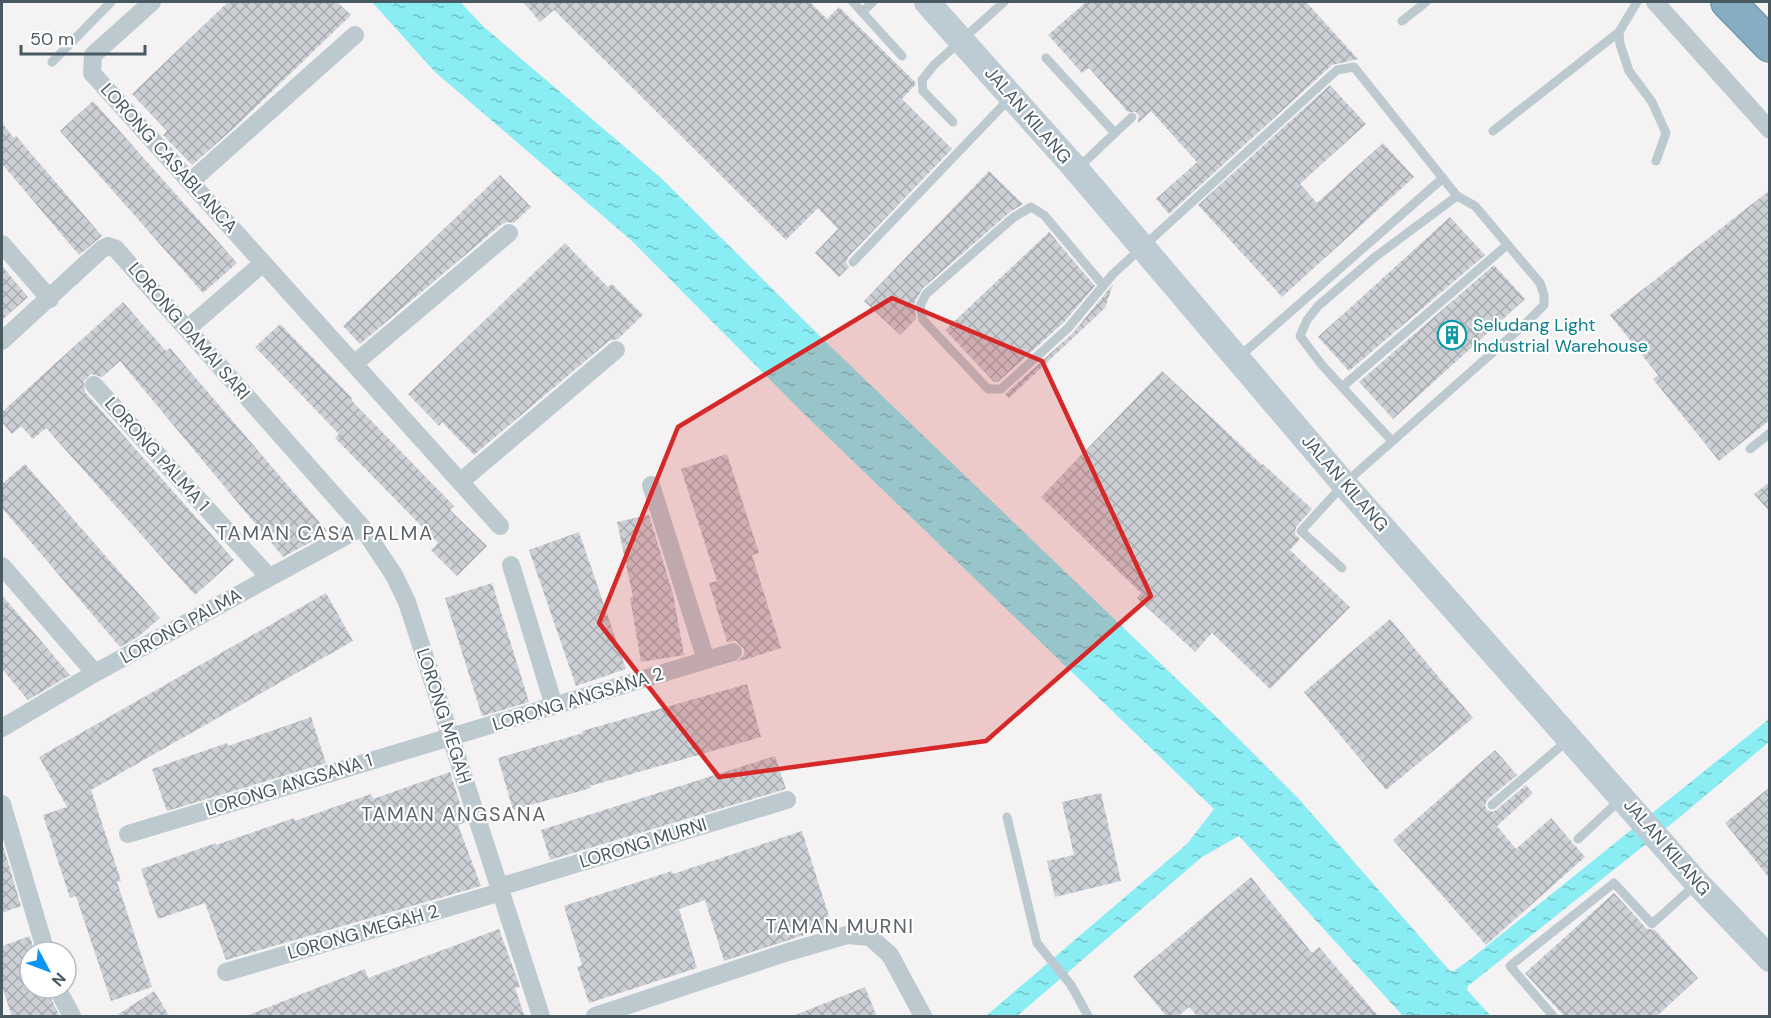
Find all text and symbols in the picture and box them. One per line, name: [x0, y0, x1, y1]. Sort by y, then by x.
scale bar: [21, 18, 146, 56]
text: 50 m: [30, 27, 74, 51]
street label: JALAN KILANG: [979, 61, 1077, 169]
street label: LORONG CASABLANCA: [95, 78, 243, 238]
street label: LORONG DAMAI SARI: [123, 257, 255, 405]
place label: Seludang Light Industrial Warehouse: [1473, 313, 1648, 358]
building icon: Seludang Light Industrial Warehouse: [1436, 319, 1468, 351]
street label: LORONG PALMA 1: [99, 392, 215, 516]
street label: JALAN KILANG: [1296, 429, 1394, 537]
district label: TAMAN CASA PALMA: [216, 520, 434, 546]
street label: LORONG PALMA: [116, 583, 246, 669]
street label: LORONG MEGAH: [411, 645, 477, 787]
street label: LORONG ANGSANA 2: [490, 662, 666, 736]
street label: LORONG ANGSANA 1: [203, 748, 375, 822]
street label: JALAN KILANG: [1618, 793, 1716, 901]
district label: TAMAN ANGSANA: [361, 801, 547, 827]
street label: LORONG MURNI: [576, 812, 710, 874]
street label: LORONG MEGAH 2: [285, 899, 441, 965]
district label: TAMAN MURNI: [766, 913, 914, 939]
north arrow: [18, 940, 78, 1000]
text: N: [47, 968, 71, 991]

